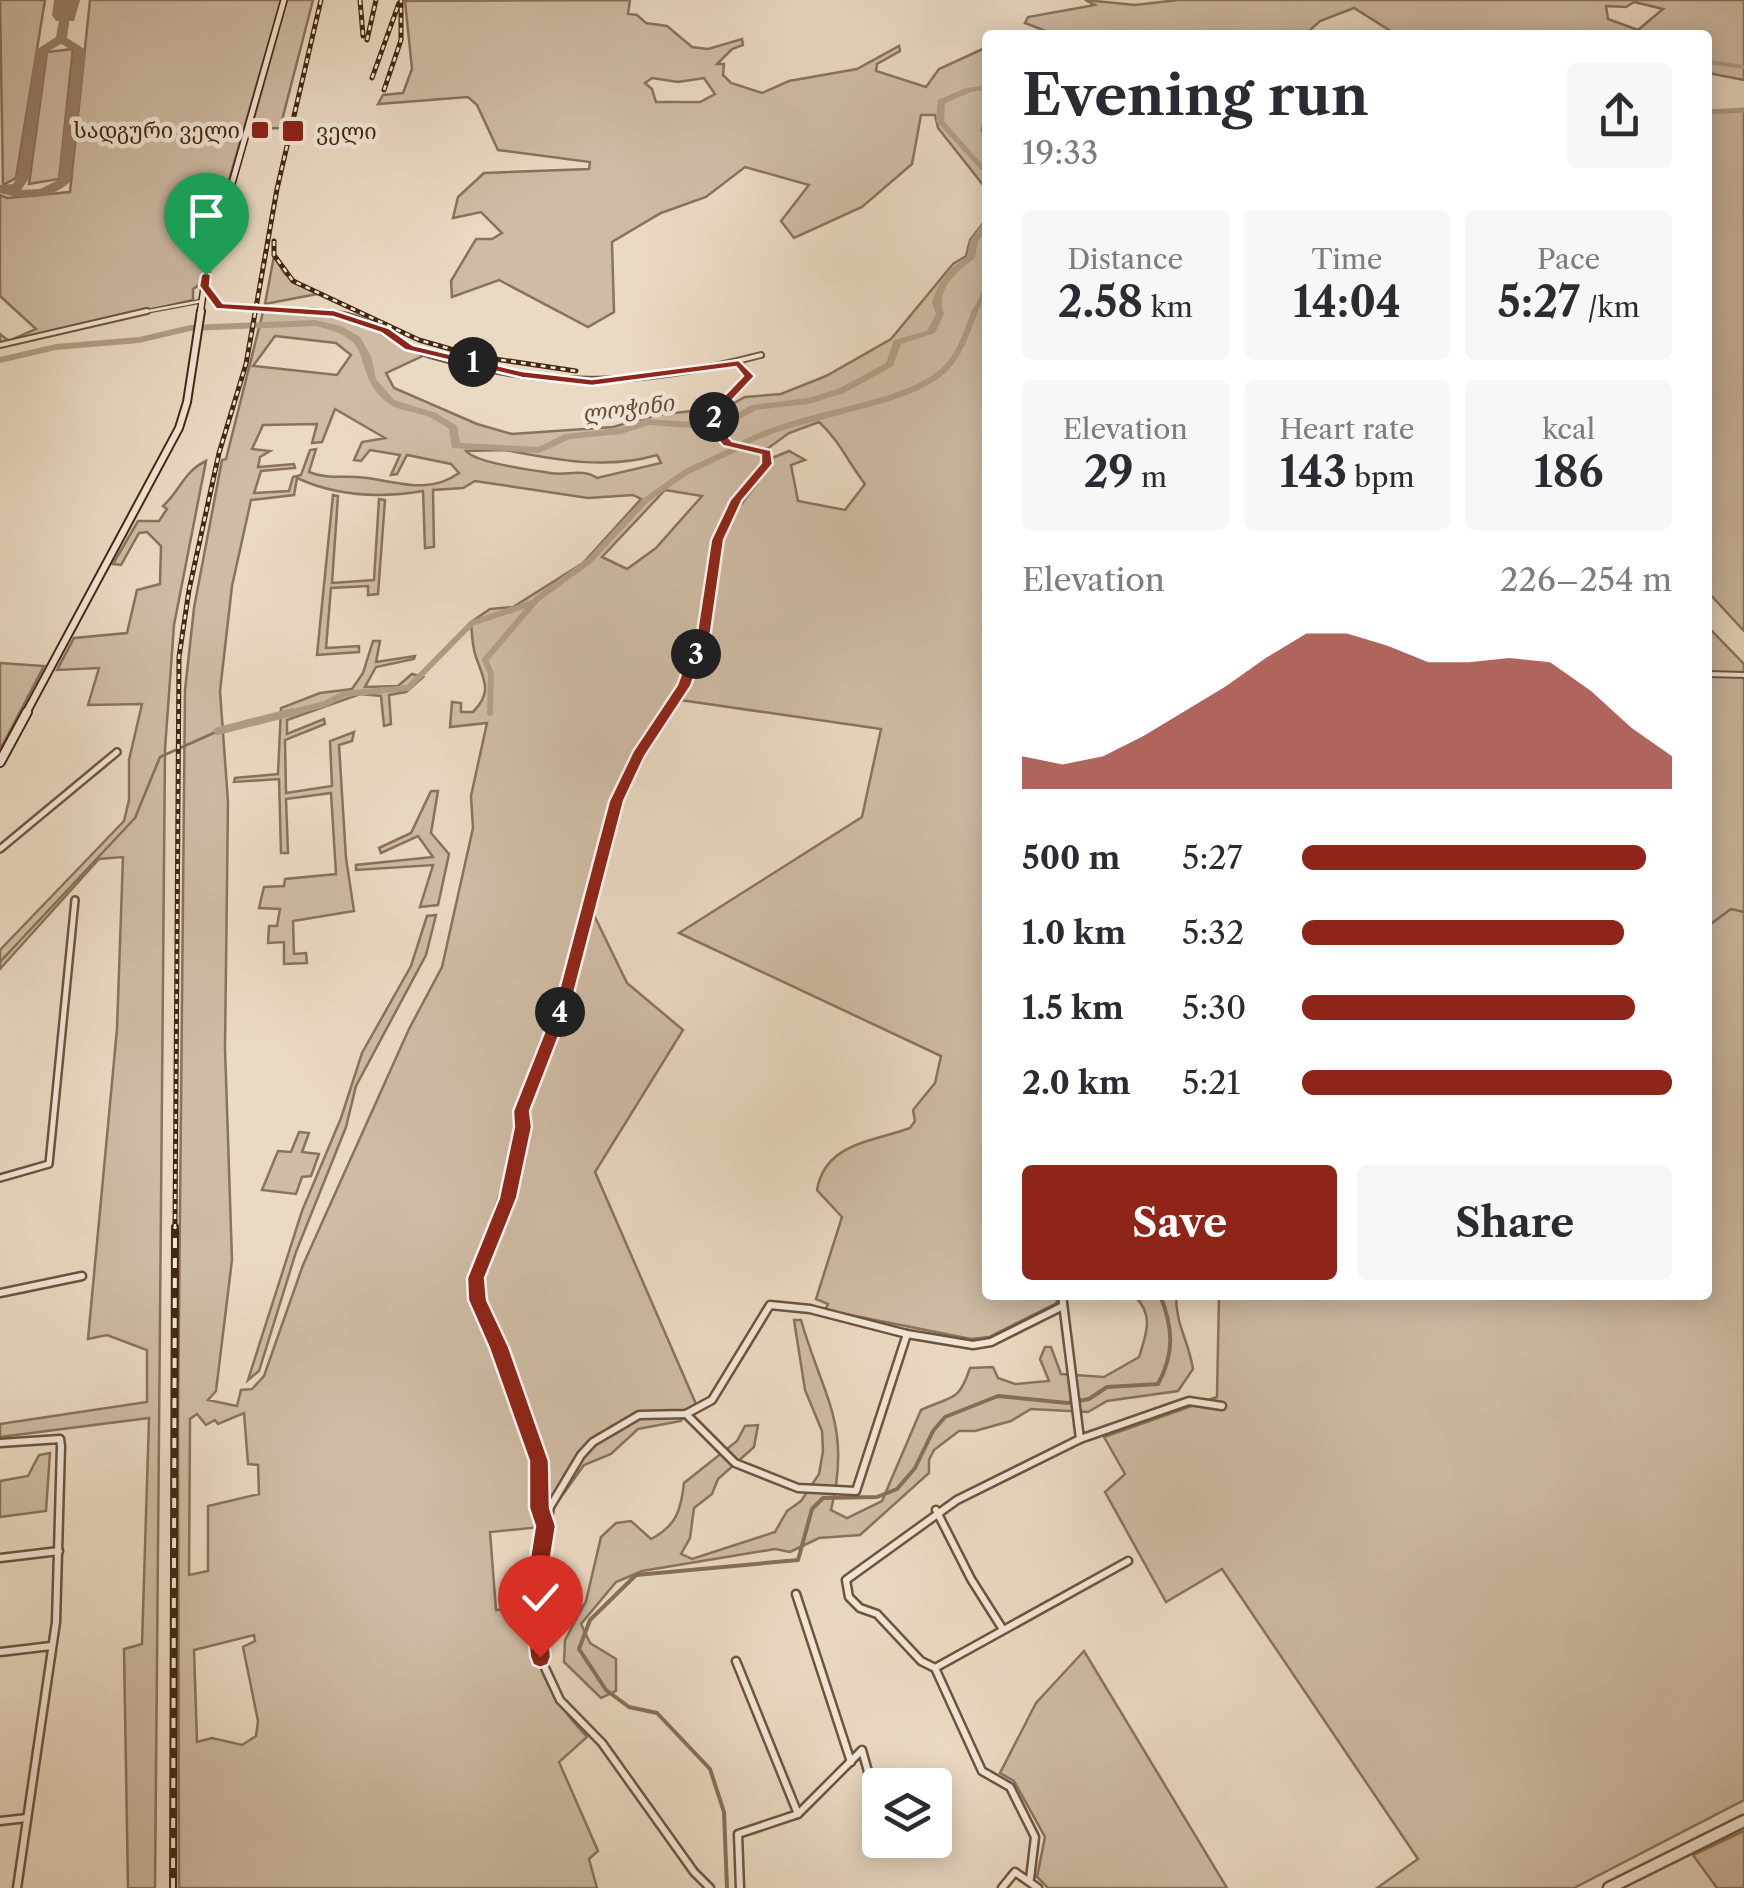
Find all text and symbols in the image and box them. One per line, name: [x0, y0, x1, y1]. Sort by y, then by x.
text: Evening run: [1022, 62, 1369, 129]
button: share: [1567, 63, 1672, 168]
place label: სადგური ველი: [73, 117, 240, 144]
marker: ველი: [280, 118, 306, 144]
place label: ველი: [316, 118, 377, 145]
marker: სადგური ველი: [249, 119, 271, 141]
text: 19:33: [1022, 133, 1098, 172]
pin: [164, 173, 249, 276]
icon: arrive: [179, 188, 234, 243]
text: Distance: [1067, 242, 1183, 276]
text: Time: [1312, 242, 1382, 276]
text: Pace: [1537, 242, 1600, 276]
text: 2.58: [1058, 276, 1143, 328]
text: 14:04: [1293, 276, 1401, 328]
text: 5:27: [1498, 276, 1580, 328]
text: km: [1143, 290, 1193, 324]
text: /km: [1580, 290, 1640, 324]
pin: 1: [448, 337, 498, 387]
text: 1: [467, 345, 479, 379]
water label: ლოჭინი: [581, 389, 677, 427]
pin: 2: [689, 392, 739, 442]
text: 2: [706, 400, 722, 434]
text: Elevation: [1063, 412, 1188, 446]
text: Heart rate: [1280, 412, 1414, 446]
text: kcal: [1542, 412, 1595, 446]
text: 29: [1084, 446, 1133, 498]
text: 143: [1279, 446, 1347, 498]
text: 186: [1534, 446, 1604, 498]
text: m: [1133, 460, 1167, 494]
text: bpm: [1347, 460, 1415, 494]
text: Elevation: [1022, 560, 1165, 599]
text: 226–254 m: [1500, 560, 1672, 599]
pin: 3: [671, 629, 721, 679]
text: 3: [688, 637, 704, 671]
text: 500 m: [1022, 838, 1120, 877]
text: 5:27: [1182, 838, 1243, 877]
text: 1.0 km: [1022, 913, 1126, 952]
text: 5:32: [1182, 913, 1244, 952]
pin: 4: [535, 987, 585, 1037]
text: 1.5 km: [1022, 988, 1124, 1027]
text: 5:30: [1182, 988, 1246, 1027]
text: 4: [552, 995, 568, 1029]
text: 2.0 km: [1022, 1063, 1131, 1102]
text: 5:21: [1182, 1063, 1240, 1102]
button: Save: [1022, 1165, 1337, 1280]
button: Share: [1357, 1165, 1672, 1280]
pin: [498, 1555, 583, 1658]
icon: check: [513, 1570, 568, 1625]
map controls: [862, 1768, 952, 1858]
button: layers: [862, 1768, 952, 1858]

